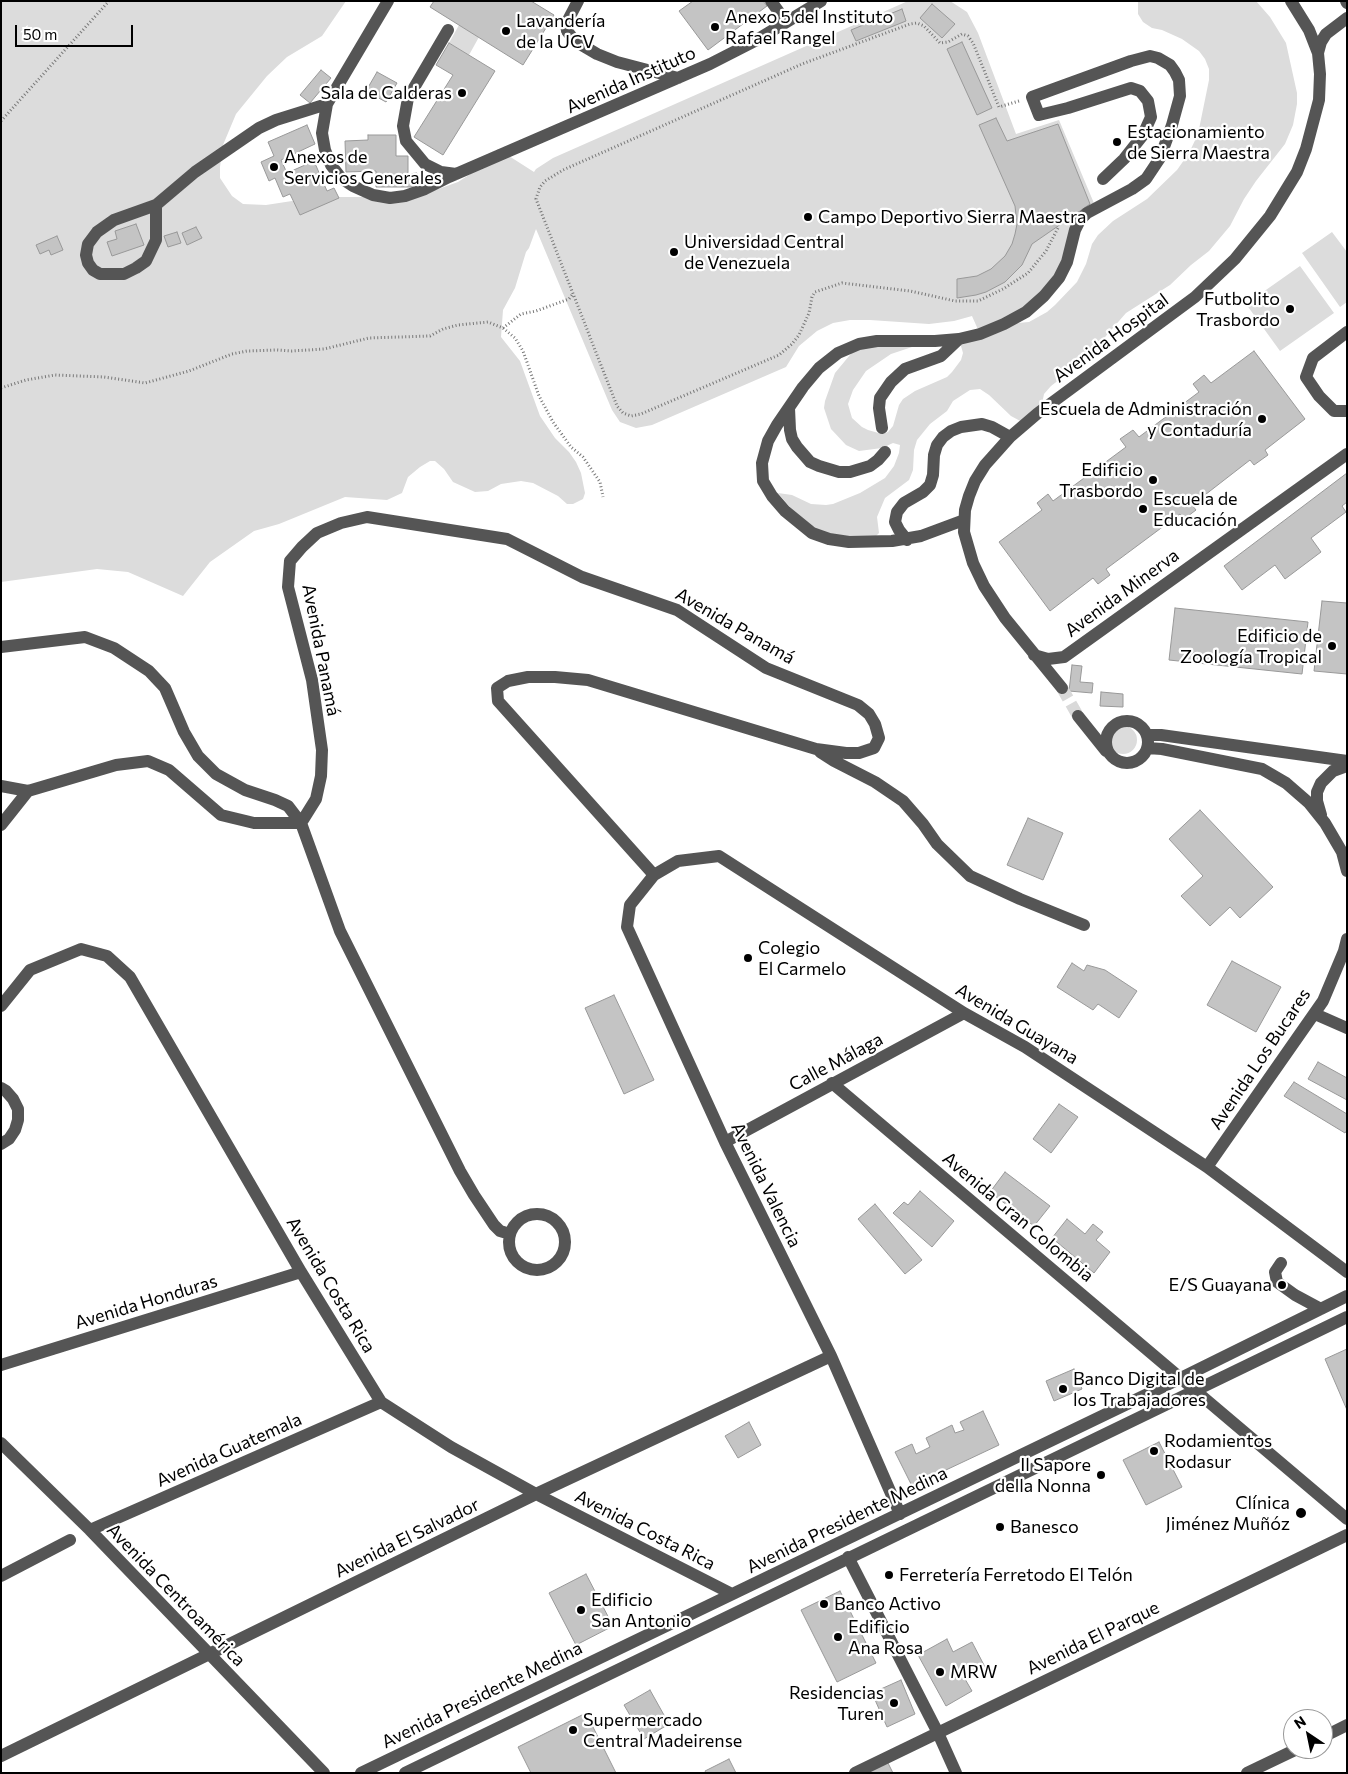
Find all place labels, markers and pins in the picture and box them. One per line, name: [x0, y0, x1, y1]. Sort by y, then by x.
place label: Anexo 5 del Instituto Rafael Rangel: [725, 6, 893, 48]
place label: Lavandería de la UCV: [516, 10, 605, 52]
marker: Anexo 5 del Instituto Rafael Rangel: [709, 21, 721, 33]
marker: Lavandería de la UCV: [500, 25, 512, 37]
place label: Sala de Calderas: [320, 82, 452, 104]
marker: Sala de Calderas: [456, 87, 468, 99]
place label: Estacionamiento de Sierra Maestra: [1127, 121, 1270, 163]
marker: Estacionamiento de Sierra Maestra: [1111, 136, 1123, 148]
place label: Anexos de Servicios Generales: [284, 146, 442, 188]
marker: Anexos de Servicios Generales: [268, 161, 280, 173]
place label: Campo Deportivo Sierra Maestra: [818, 206, 1086, 228]
marker: Campo Deportivo Sierra Maestra: [802, 211, 814, 223]
place label: Universidad Central de Venezuela: [684, 231, 844, 274]
marker: Universidad Central de Venezuela: [668, 246, 680, 258]
place label: Futbolito Trasbordo: [1196, 288, 1280, 330]
marker: Futbolito Trasbordo: [1284, 303, 1296, 315]
place label: Escuela de Administración y Contaduría: [1040, 398, 1252, 440]
marker: Escuela de Administración y Contaduría: [1256, 413, 1268, 425]
place label: Edificio Trasbordo: [1059, 459, 1143, 502]
marker: Edificio Trasbordo: [1147, 474, 1159, 486]
place label: Escuela de Educación: [1153, 488, 1238, 530]
marker: Escuela de Educación: [1137, 503, 1149, 515]
place label: Edificio de Zoología Tropical: [1180, 625, 1322, 668]
marker: Edificio de Zoología Tropical: [1326, 640, 1338, 652]
place label: Colegio El Carmelo: [758, 937, 846, 980]
marker: Colegio El Carmelo: [742, 952, 754, 964]
place label: E/S Guayana: [1169, 1274, 1272, 1296]
marker: E/S Guayana: [1276, 1279, 1288, 1291]
place label: Banco Digital de los Trabajadores: [1073, 1368, 1206, 1410]
marker: Banco Digital de los Trabajadores: [1057, 1383, 1069, 1395]
place label: Rodamientos Rodasur: [1164, 1430, 1272, 1472]
marker: Rodamientos Rodasur: [1148, 1445, 1160, 1457]
place label: Il Sapore della Nonna: [995, 1454, 1091, 1496]
marker: Il Sapore della Nonna: [1095, 1469, 1107, 1481]
place label: Clínica Jiménez Muñóz: [1166, 1492, 1290, 1535]
marker: Clínica Jiménez Muñóz: [1294, 1506, 1308, 1520]
place label: Banesco: [1010, 1516, 1079, 1538]
marker: Banesco: [994, 1521, 1006, 1533]
place label: Ferretería Ferretodo El Telón: [899, 1564, 1133, 1586]
marker: Ferretería Ferretodo El Telón: [883, 1569, 895, 1581]
place label: Edificio San Antonio: [591, 1589, 691, 1632]
place label: Banco Activo: [834, 1593, 941, 1615]
marker: Banco Activo: [818, 1598, 830, 1610]
marker: Edificio San Antonio: [575, 1604, 587, 1616]
place label: Edificio Ana Rosa: [848, 1616, 923, 1658]
marker: Edificio Ana Rosa: [832, 1631, 844, 1643]
place label: MRW: [950, 1661, 997, 1683]
marker: MRW: [934, 1666, 946, 1678]
place label: Residencias Turen: [789, 1682, 884, 1725]
marker: Residencias Turen: [888, 1697, 900, 1709]
place label: Supermercado Central Madeirense: [583, 1709, 742, 1752]
marker: Supermercado Central Madeirense: [567, 1724, 579, 1736]

